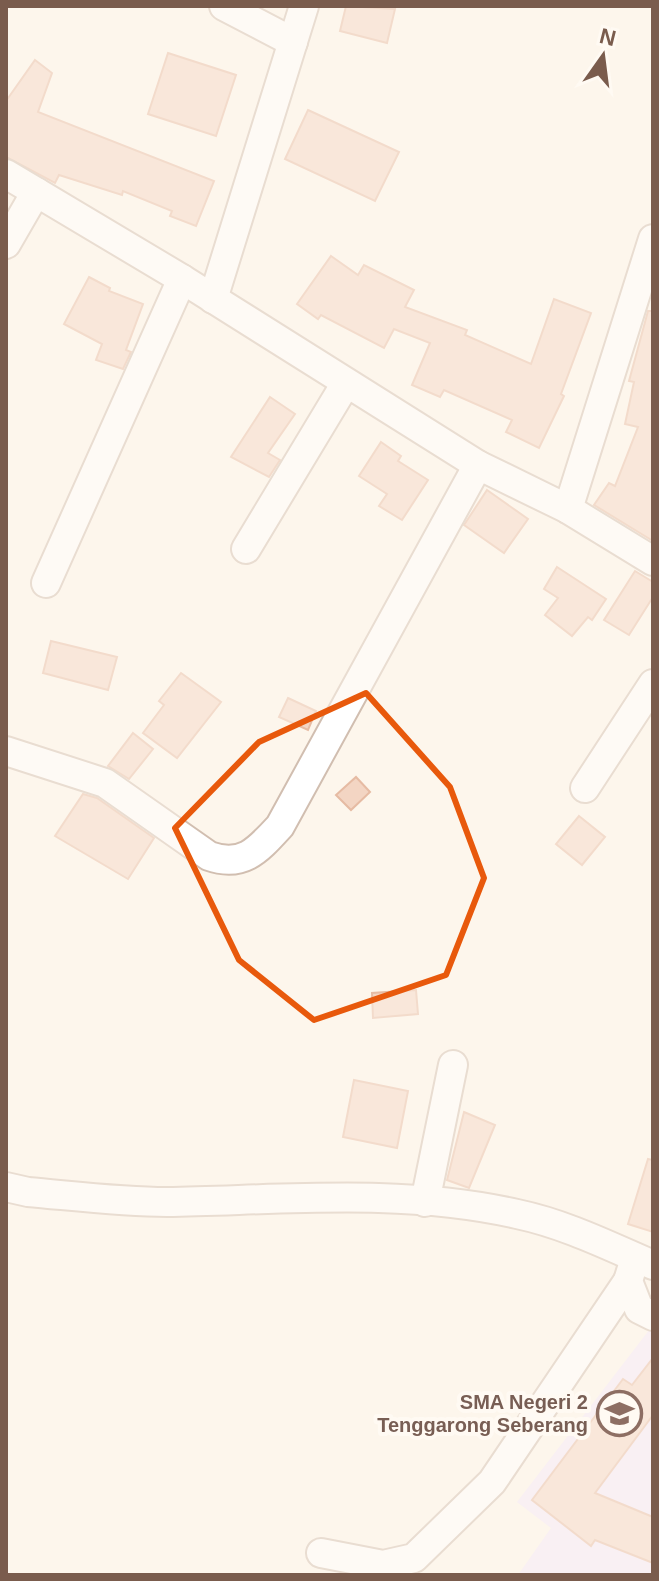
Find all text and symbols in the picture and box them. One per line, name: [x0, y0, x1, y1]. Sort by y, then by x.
north arrow: [563, 16, 643, 96]
text: N: [597, 23, 618, 51]
school or university icon: SMA Negeri 2 Tenggarong Seberang: [595, 1389, 643, 1437]
place label: SMA Negeri 2 Tenggarong Seberang: [377, 1391, 588, 1436]

